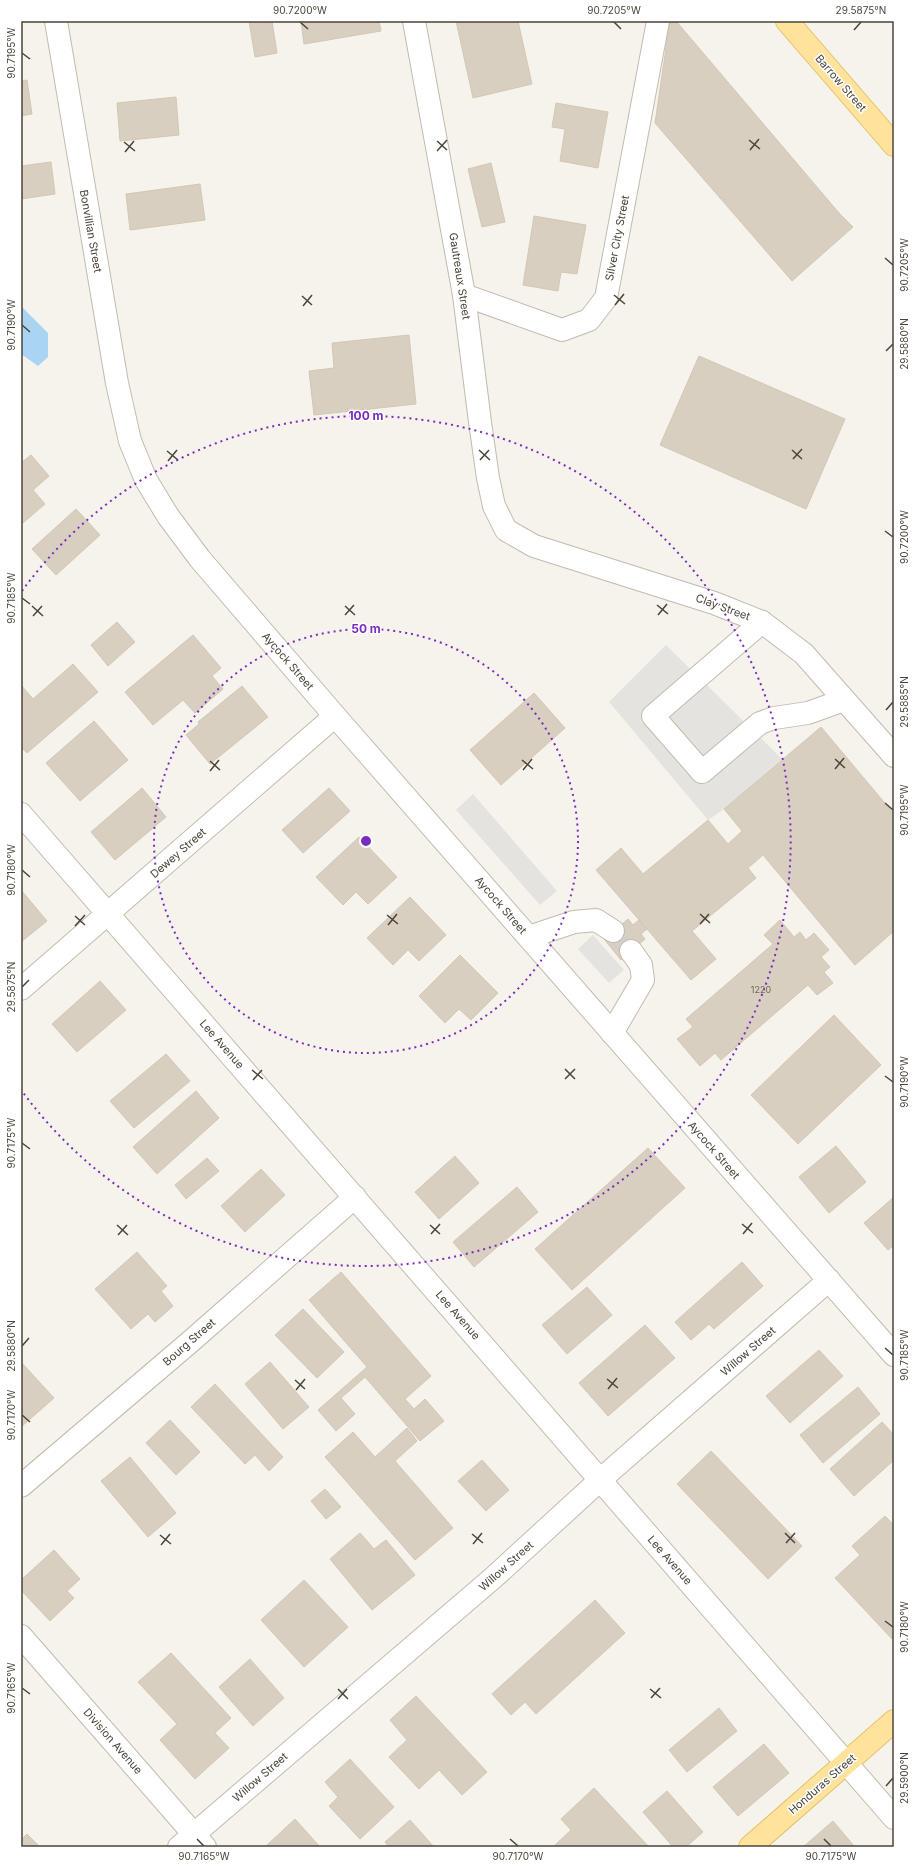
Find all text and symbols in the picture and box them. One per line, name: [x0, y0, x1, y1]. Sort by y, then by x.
text: 90.7200°W: [273, 4, 327, 16]
text: 90.7205°W: [587, 4, 641, 16]
text: 29.5875°N: [836, 4, 886, 16]
text: 90.7195°W: [5, 27, 17, 79]
street label: Barrow Street: [812, 52, 870, 115]
street label: Bonvillian Street: [77, 189, 105, 274]
street label: Silver City Street: [602, 194, 632, 282]
street label: Gautreaux Street: [446, 232, 474, 321]
text: 90.7205°W: [898, 238, 910, 292]
text: 90.7190°W: [5, 299, 17, 351]
text: 29.5880°N: [898, 318, 910, 370]
text: 100 m: [348, 408, 384, 423]
text: 90.7200°W: [898, 510, 910, 564]
text: 90.7185°W: [5, 572, 17, 624]
street label: Clay Street: [694, 591, 753, 623]
text: 50 m: [351, 621, 381, 636]
street label: Aycock Street: [259, 629, 317, 693]
text: 29.5885°N: [898, 676, 910, 728]
text: 90.7195°W: [898, 784, 910, 836]
street label: Dewey Street: [147, 825, 209, 881]
centre of rings: [359, 834, 373, 848]
text: 90.7180°W: [5, 844, 17, 896]
street label: Aycock Street: [472, 873, 530, 937]
text: 29.5875°N: [5, 962, 17, 1012]
house number: 1220: [751, 984, 771, 995]
street label: Lee Avenue: [197, 1016, 247, 1072]
text: 90.7190°W: [898, 1056, 910, 1108]
text: 90.7175°W: [5, 1117, 17, 1168]
street label: Aycock Street: [685, 1118, 743, 1182]
street label: Lee Avenue: [433, 1287, 483, 1343]
street label: Bourg Street: [160, 1315, 218, 1369]
text: 29.5880°N: [5, 1320, 17, 1372]
street label: Willow Street: [718, 1323, 779, 1379]
text: 90.7185°W: [898, 1329, 910, 1381]
text: 90.7170°W: [5, 1389, 17, 1440]
street label: Lee Avenue: [645, 1532, 695, 1588]
street label: Willow Street: [476, 1538, 536, 1594]
text: 90.7180°W: [898, 1601, 910, 1653]
text: 90.7165°W: [5, 1662, 17, 1714]
street label: Division Avenue: [81, 1705, 145, 1777]
street label: Willow Street: [230, 1749, 291, 1805]
street label: Honduras Street: [785, 1751, 859, 1817]
text: 29.5900°N: [898, 1752, 910, 1804]
text: 90.7165°W: [178, 1850, 230, 1862]
text: 90.7170°W: [493, 1850, 544, 1862]
text: 90.7175°W: [806, 1850, 857, 1862]

